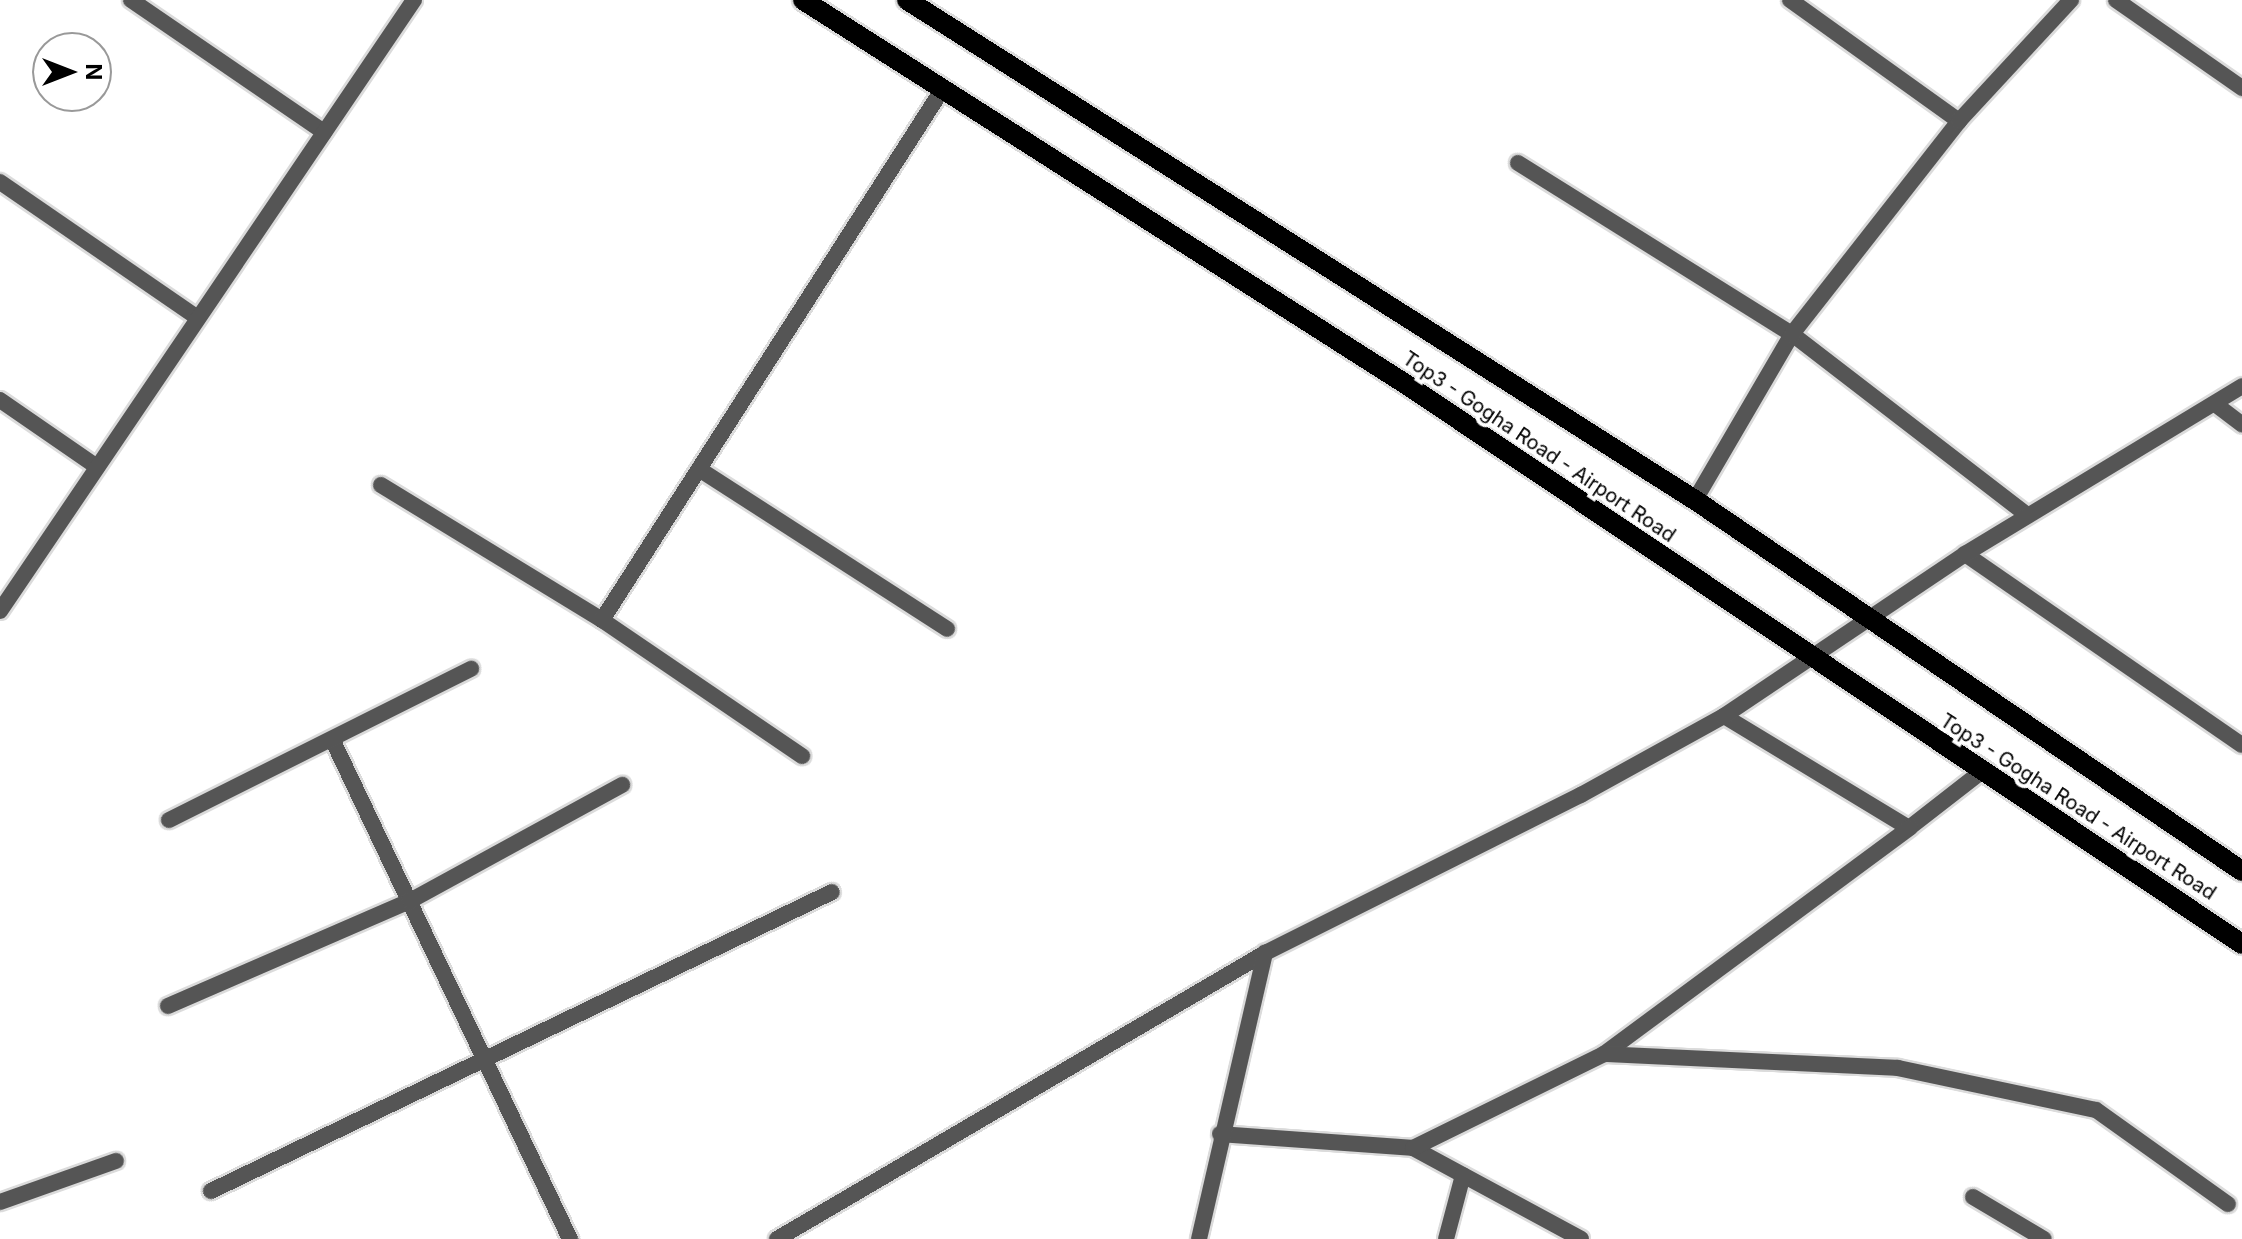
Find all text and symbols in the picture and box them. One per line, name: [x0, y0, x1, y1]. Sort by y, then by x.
north arrow: [32, 32, 112, 112]
text: N: [81, 64, 107, 80]
street label: Top3 - Gogha Road - Airport Road: [1398, 346, 1680, 548]
street label: Top3 - Gogha Road - Airport Road: [1936, 709, 2220, 905]

